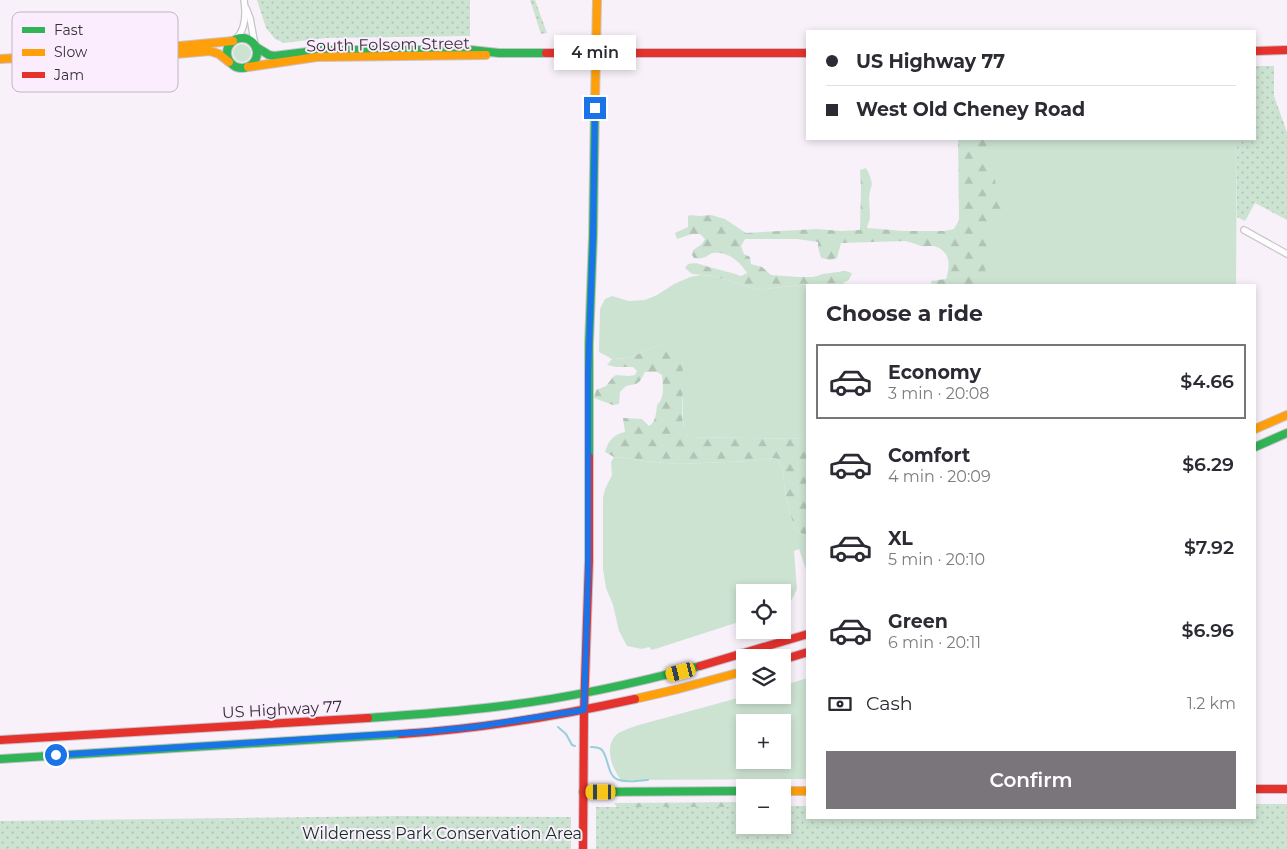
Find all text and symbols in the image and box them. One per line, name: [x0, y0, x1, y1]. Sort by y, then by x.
legend: [12, 12, 178, 92]
text: Fast: [54, 21, 84, 39]
street label: South Folsom Street: [306, 34, 471, 55]
callout: 4 min: [554, 36, 636, 70]
text: Slow: [54, 43, 88, 61]
text: 4 min: [571, 43, 619, 62]
text: US Highway 77: [856, 50, 1005, 73]
text: Jam: [53, 66, 84, 84]
route end: [584, 97, 606, 119]
text: West Old Cheney Road: [856, 98, 1085, 121]
text: Choose a ride: [826, 300, 983, 327]
icon: car: [828, 359, 873, 404]
text: Economy: [888, 361, 981, 384]
text: $4.66: [1180, 370, 1234, 393]
text: 3 min · 20:08: [888, 384, 990, 403]
icon: car: [828, 442, 873, 487]
text: Comfort: [888, 444, 970, 467]
text: $6.29: [1182, 453, 1234, 476]
text: 4 min · 20:09: [888, 467, 991, 486]
icon: car: [828, 525, 873, 570]
text: XL: [888, 527, 913, 550]
text: $7.92: [1184, 536, 1234, 559]
text: 5 min · 20:10: [888, 550, 985, 569]
map controls: [736, 584, 791, 834]
button: locate: [736, 584, 791, 639]
icon: car: [828, 608, 873, 653]
text: Green: [888, 610, 948, 633]
text: $6.96: [1181, 619, 1234, 642]
text: 6 min · 20:11: [888, 633, 981, 652]
button: layers: [736, 649, 791, 704]
car: [664, 661, 697, 683]
icon: cash: [826, 690, 854, 718]
text: Cash: [866, 692, 913, 715]
text: 1.2 km: [1187, 694, 1236, 713]
street label: US Highway 77: [221, 697, 343, 722]
button: +: [736, 714, 791, 769]
route start: [45, 744, 67, 766]
button: Confirm: [826, 751, 1236, 809]
button: −: [736, 779, 791, 834]
car: [586, 785, 616, 800]
park label: Wilderness Park Conservation Area: [302, 824, 582, 843]

